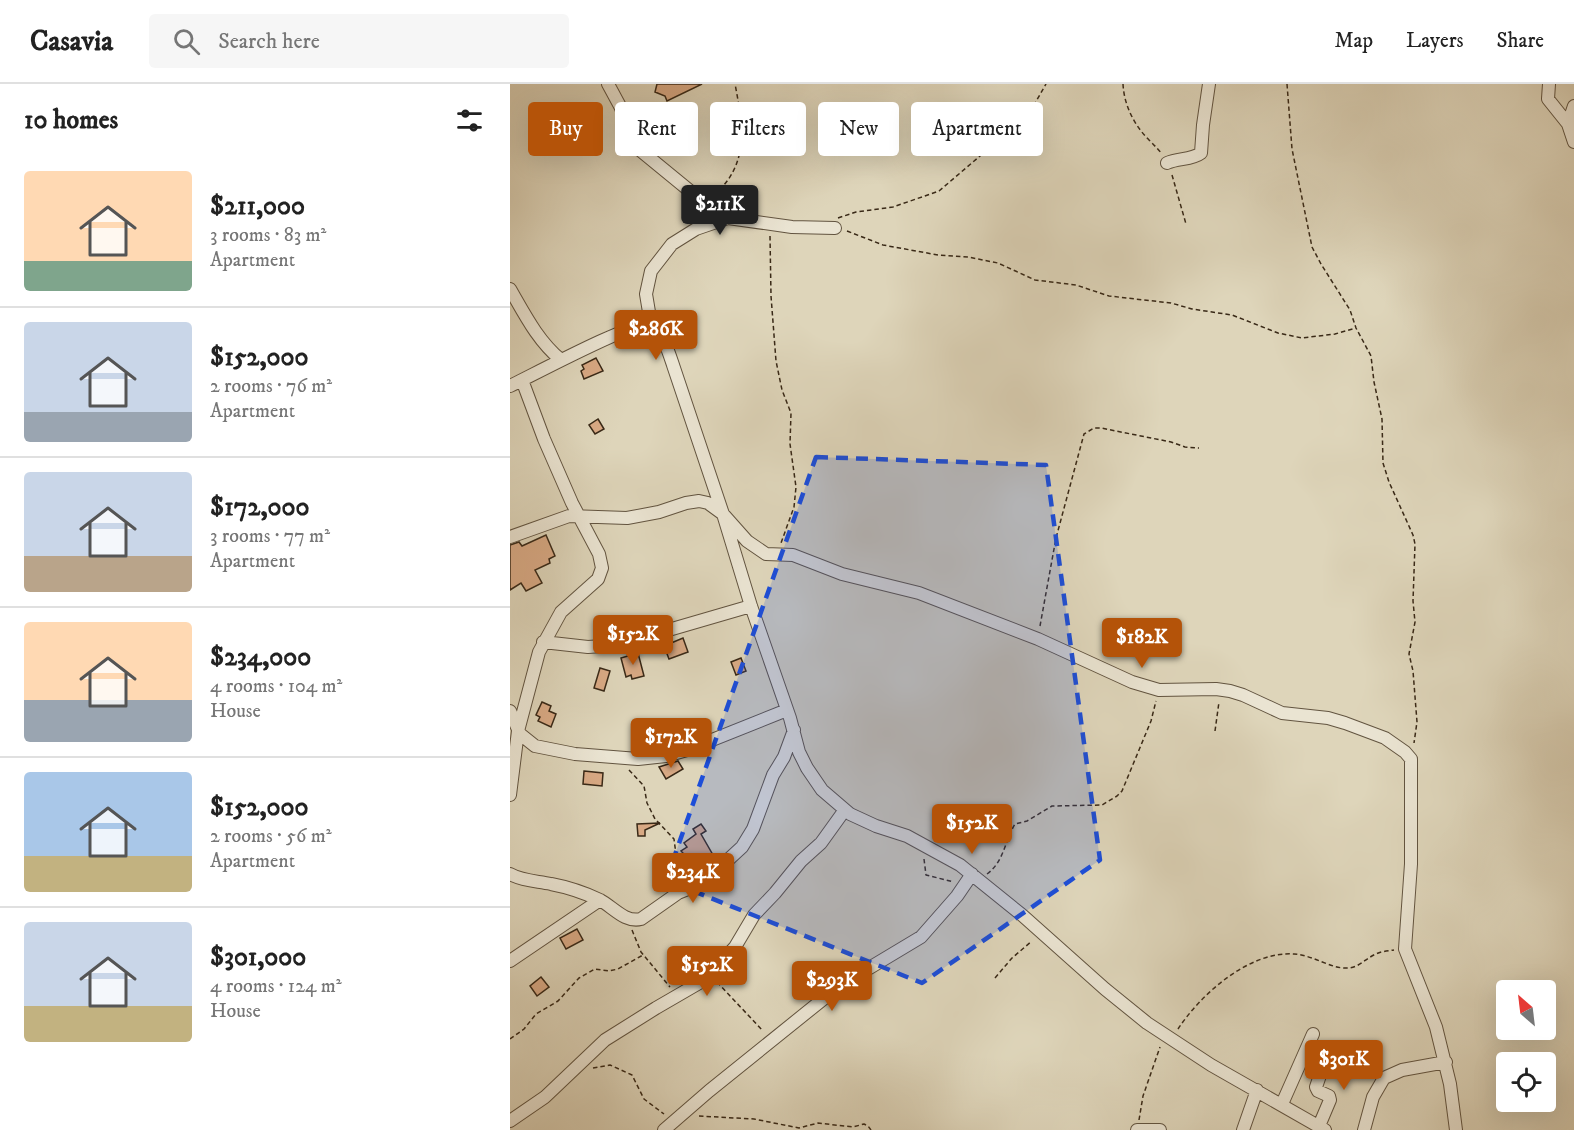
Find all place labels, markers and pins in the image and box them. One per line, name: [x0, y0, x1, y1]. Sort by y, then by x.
pin: $211K: [678, 185, 762, 236]
pin: $286K: [614, 310, 698, 361]
pin: $152K: [591, 615, 675, 666]
pin: $182K: [1100, 618, 1184, 669]
pin: $172K: [629, 718, 713, 769]
pin: $152K: [930, 804, 1014, 855]
pin: $234K: [651, 853, 735, 904]
pin: $152K: [665, 946, 749, 997]
pin: $293K: [790, 961, 874, 1012]
pin: $301K: [1302, 1040, 1386, 1091]

